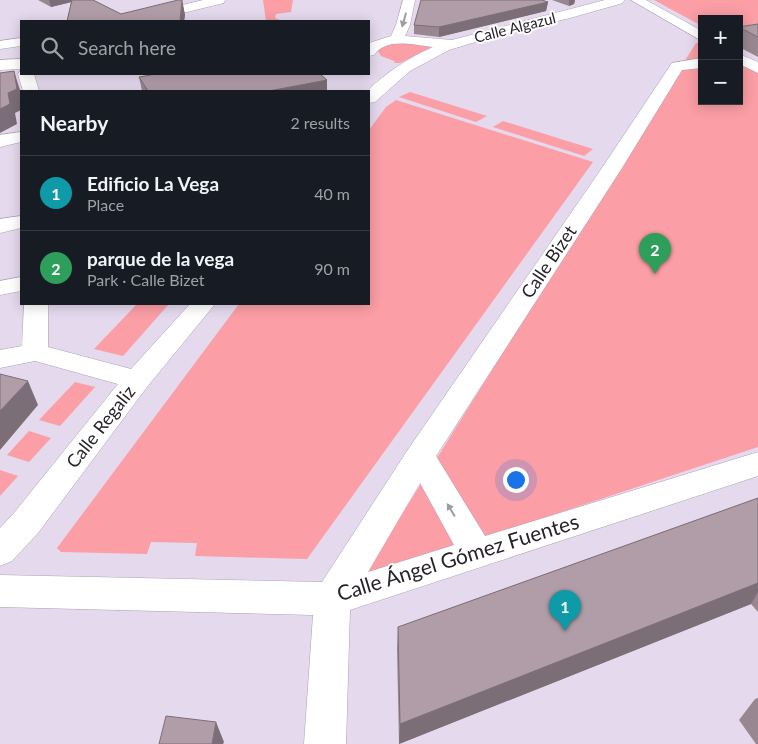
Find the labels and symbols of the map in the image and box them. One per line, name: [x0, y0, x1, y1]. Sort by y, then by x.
street label: Calle Algazul: [472, 8, 557, 46]
one-way arrow: [399, 13, 407, 28]
street label: Calle Bizet: [516, 220, 581, 302]
pin: 2: [639, 233, 671, 274]
street label: Calle Regaliz: [61, 381, 139, 472]
your location: [503, 467, 529, 493]
one-way arrow: [447, 503, 456, 516]
street label: Calle Ángel Gómez Fuentes: [334, 508, 582, 605]
pin: 1: [549, 590, 581, 631]

